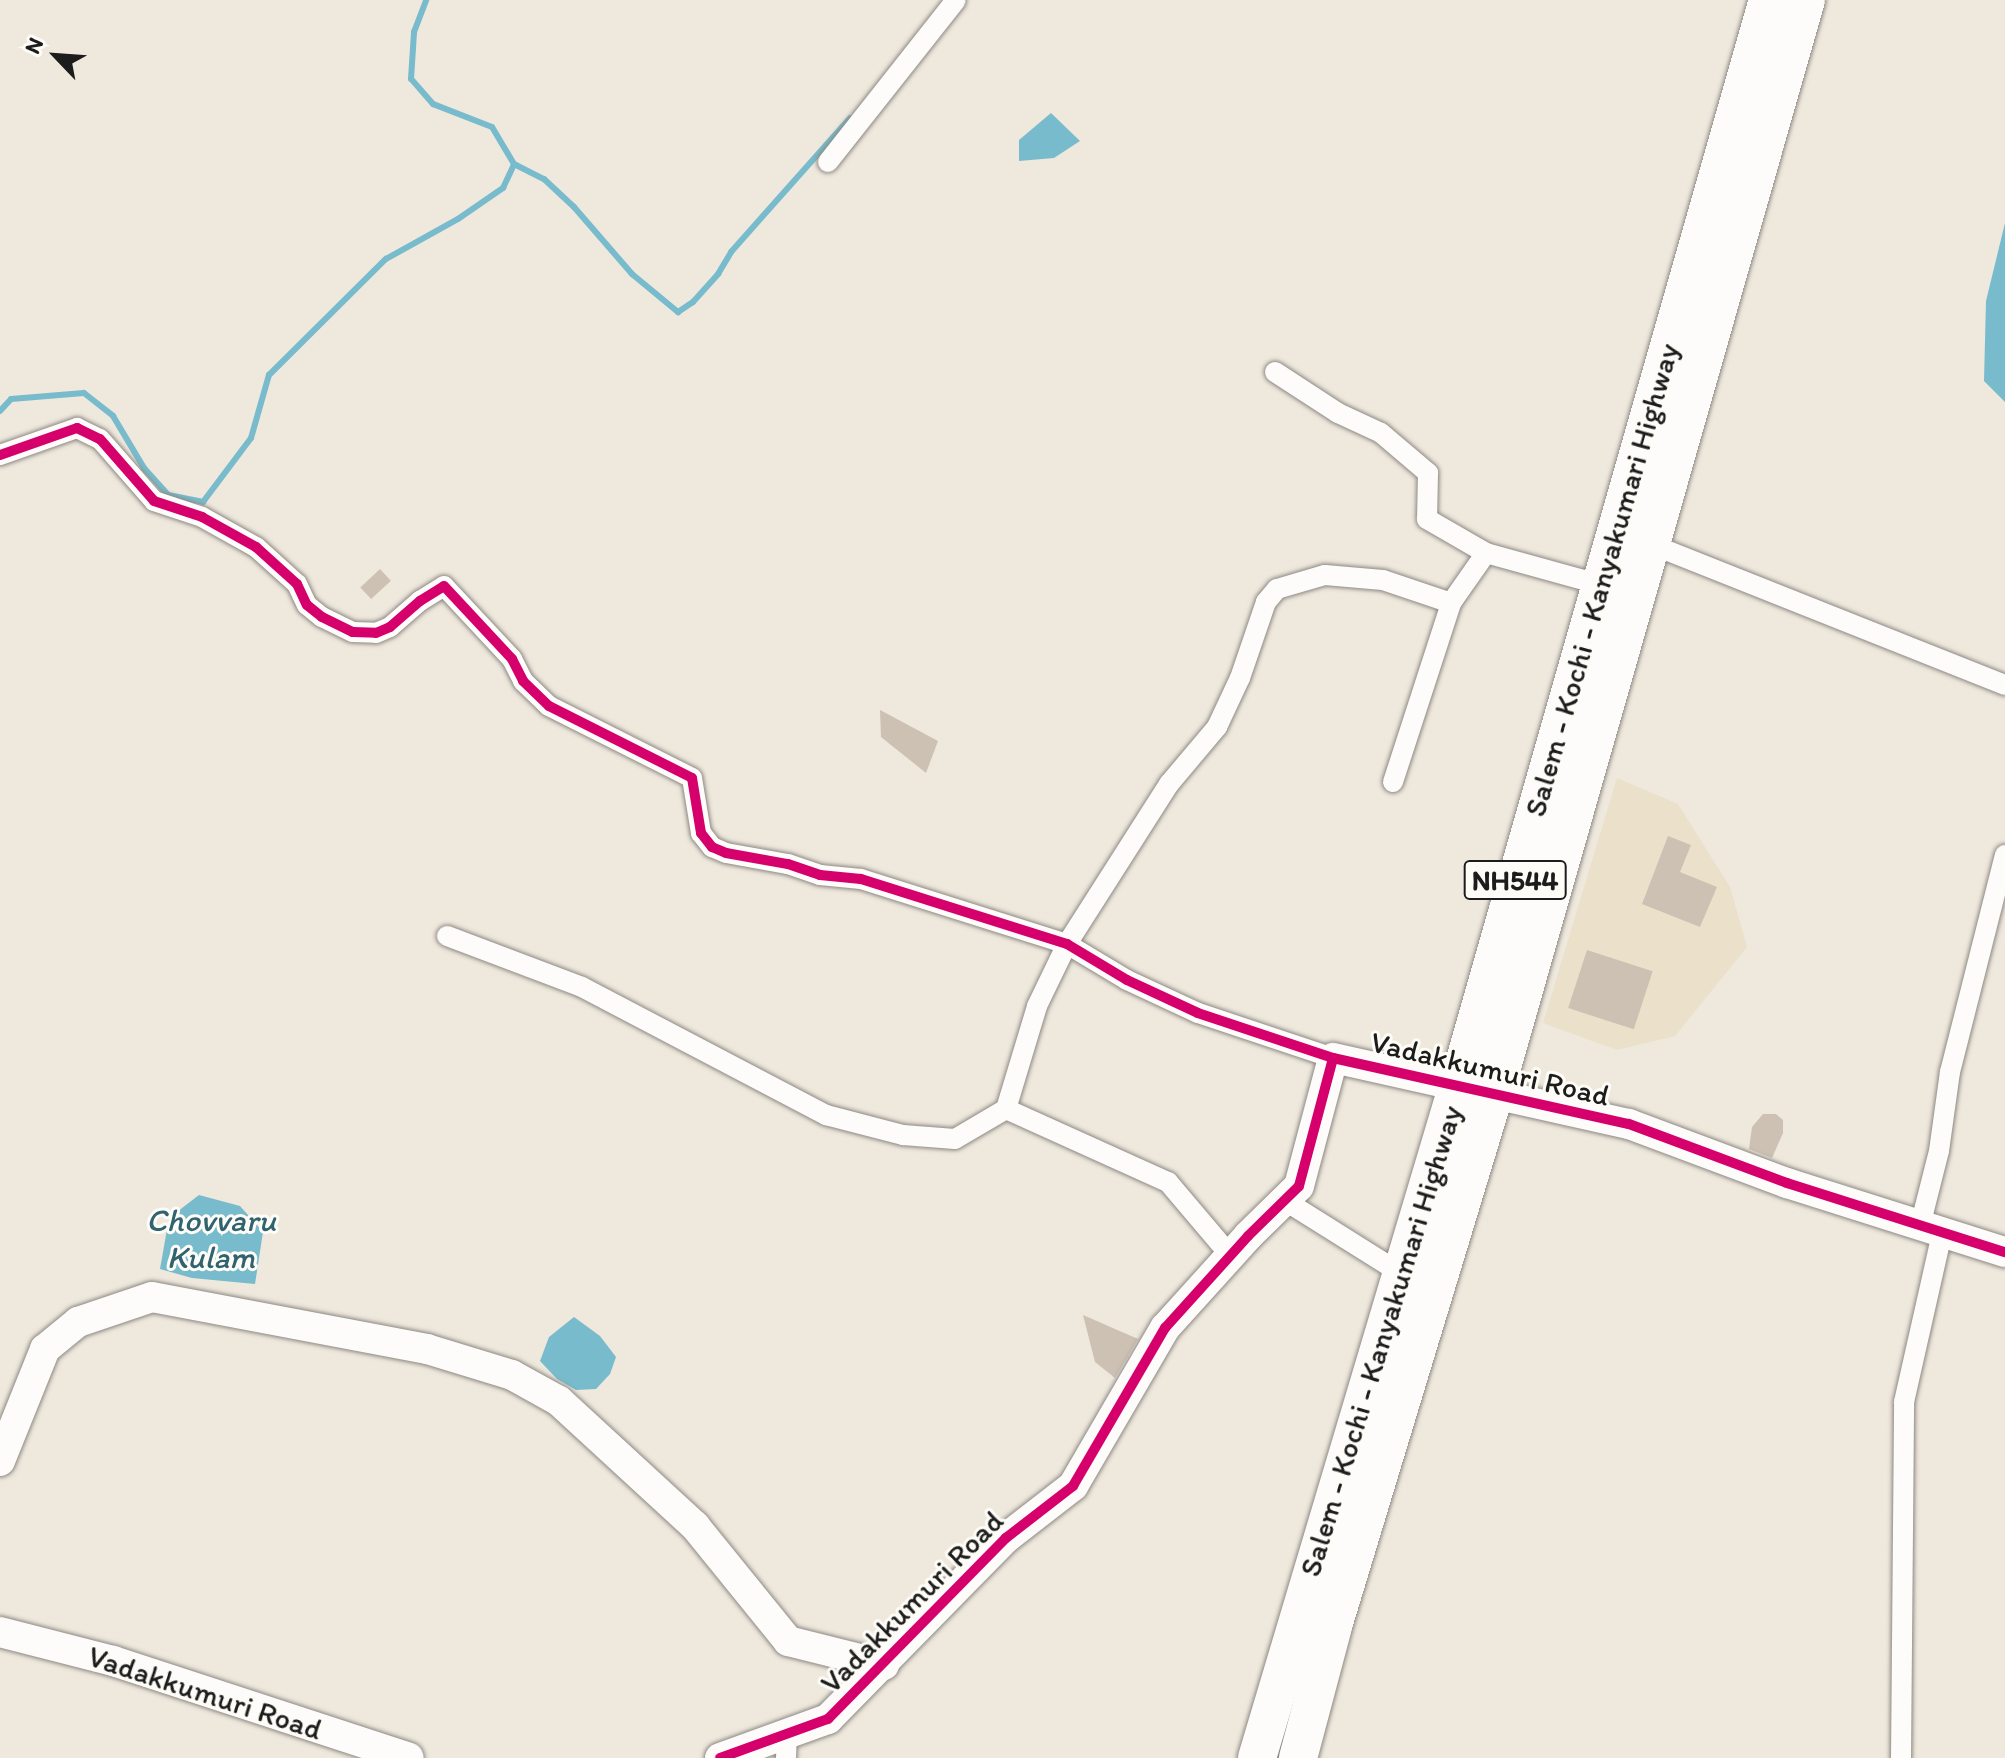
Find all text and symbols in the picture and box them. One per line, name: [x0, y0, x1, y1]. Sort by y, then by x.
north arrow: [16, 16, 96, 96]
text: N: [18, 33, 49, 58]
street label: Salem - Kochi - Kanyakumari Highway: [1517, 340, 1687, 820]
road number: NH544: [1463, 856, 1567, 904]
street label: Vadakkumuri Road: [1368, 1024, 1612, 1114]
street label: Salem - Kochi - Kanyakumari Highway: [1292, 1102, 1470, 1580]
water label: Chovvaru Kulam: [146, 1202, 276, 1277]
street label: Vadakkumuri Road: [813, 1503, 1011, 1701]
street label: Vadakkumuri Road: [84, 1638, 326, 1748]

